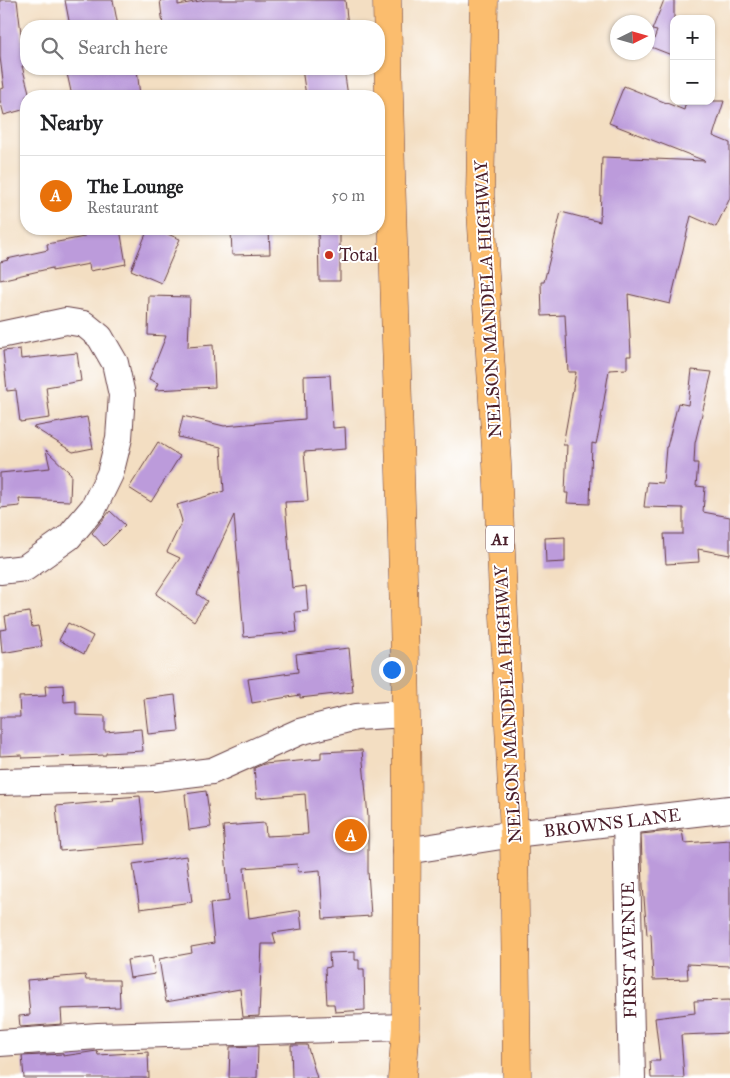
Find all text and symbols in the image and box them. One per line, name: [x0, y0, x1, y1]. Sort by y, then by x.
north arrow: [610, 15, 655, 60]
map controls: [670, 15, 715, 105]
button: +: [670, 15, 715, 60]
search box: [20, 20, 385, 75]
icon: search: [38, 34, 66, 62]
text: Search here: [78, 36, 168, 59]
button: −: [670, 60, 715, 105]
text: Nearby: [40, 110, 103, 136]
street label: NELSON MANDELA HIGHWAY: [470, 159, 506, 439]
text: The Lounge: [87, 175, 183, 198]
text: A: [51, 186, 61, 205]
text: 50 m: [331, 186, 365, 205]
text: Restaurant: [87, 198, 159, 217]
place label: Total: [339, 244, 378, 266]
marker: Total: [323, 249, 335, 261]
road number: A1: [486, 526, 514, 552]
street label: NELSON MANDELA HIGHWAY: [490, 564, 526, 844]
your location: [379, 657, 405, 683]
street label: BROWNS LANE: [542, 804, 682, 842]
pin: A: [335, 816, 367, 854]
street label: FIRST AVENUE: [617, 881, 641, 1019]

